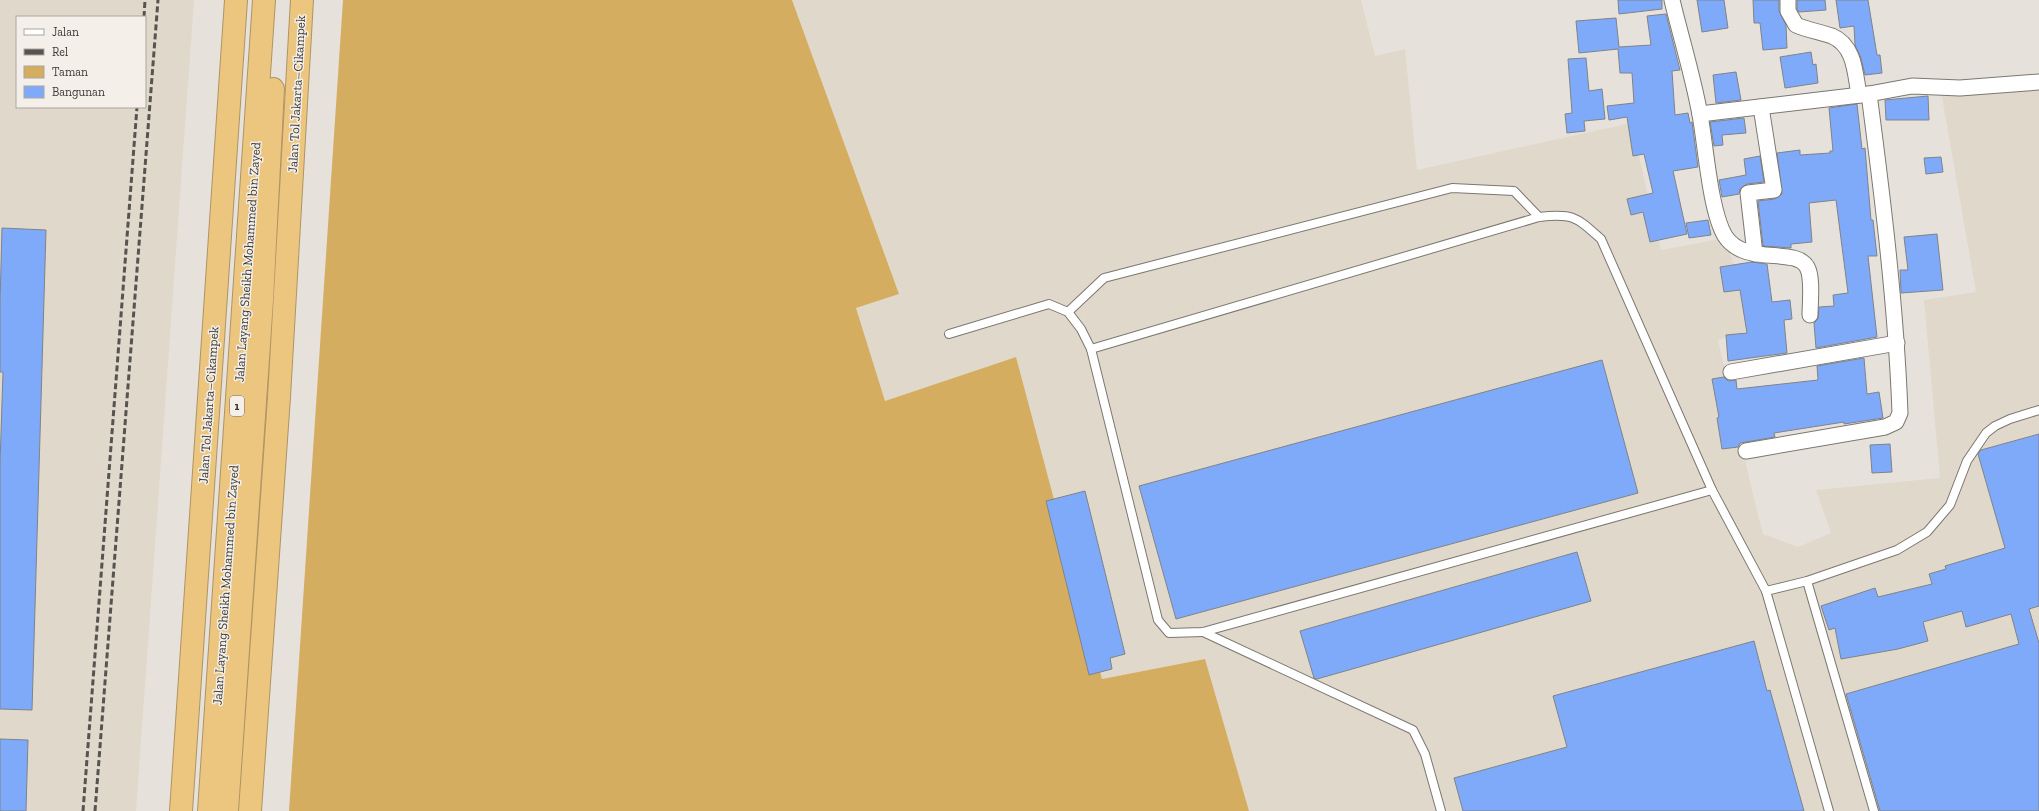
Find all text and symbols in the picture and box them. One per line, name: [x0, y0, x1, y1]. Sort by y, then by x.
street label: Jalan Tol Jakarta–Cikampek: [285, 15, 308, 173]
legend: [16, 16, 146, 108]
text: Jalan: [52, 25, 79, 39]
text: Rel: [52, 45, 68, 59]
text: Taman: [52, 65, 88, 79]
text: Bangunan: [52, 85, 105, 99]
street label: Jalan Layang Sheikh Mohammed bin Zayed: [232, 142, 263, 383]
street label: Jalan Tol Jakarta–Cikampek: [196, 326, 221, 484]
road number: 1: [230, 396, 244, 416]
street label: Jalan Layang Sheikh Mohammed bin Zayed: [210, 465, 241, 706]

